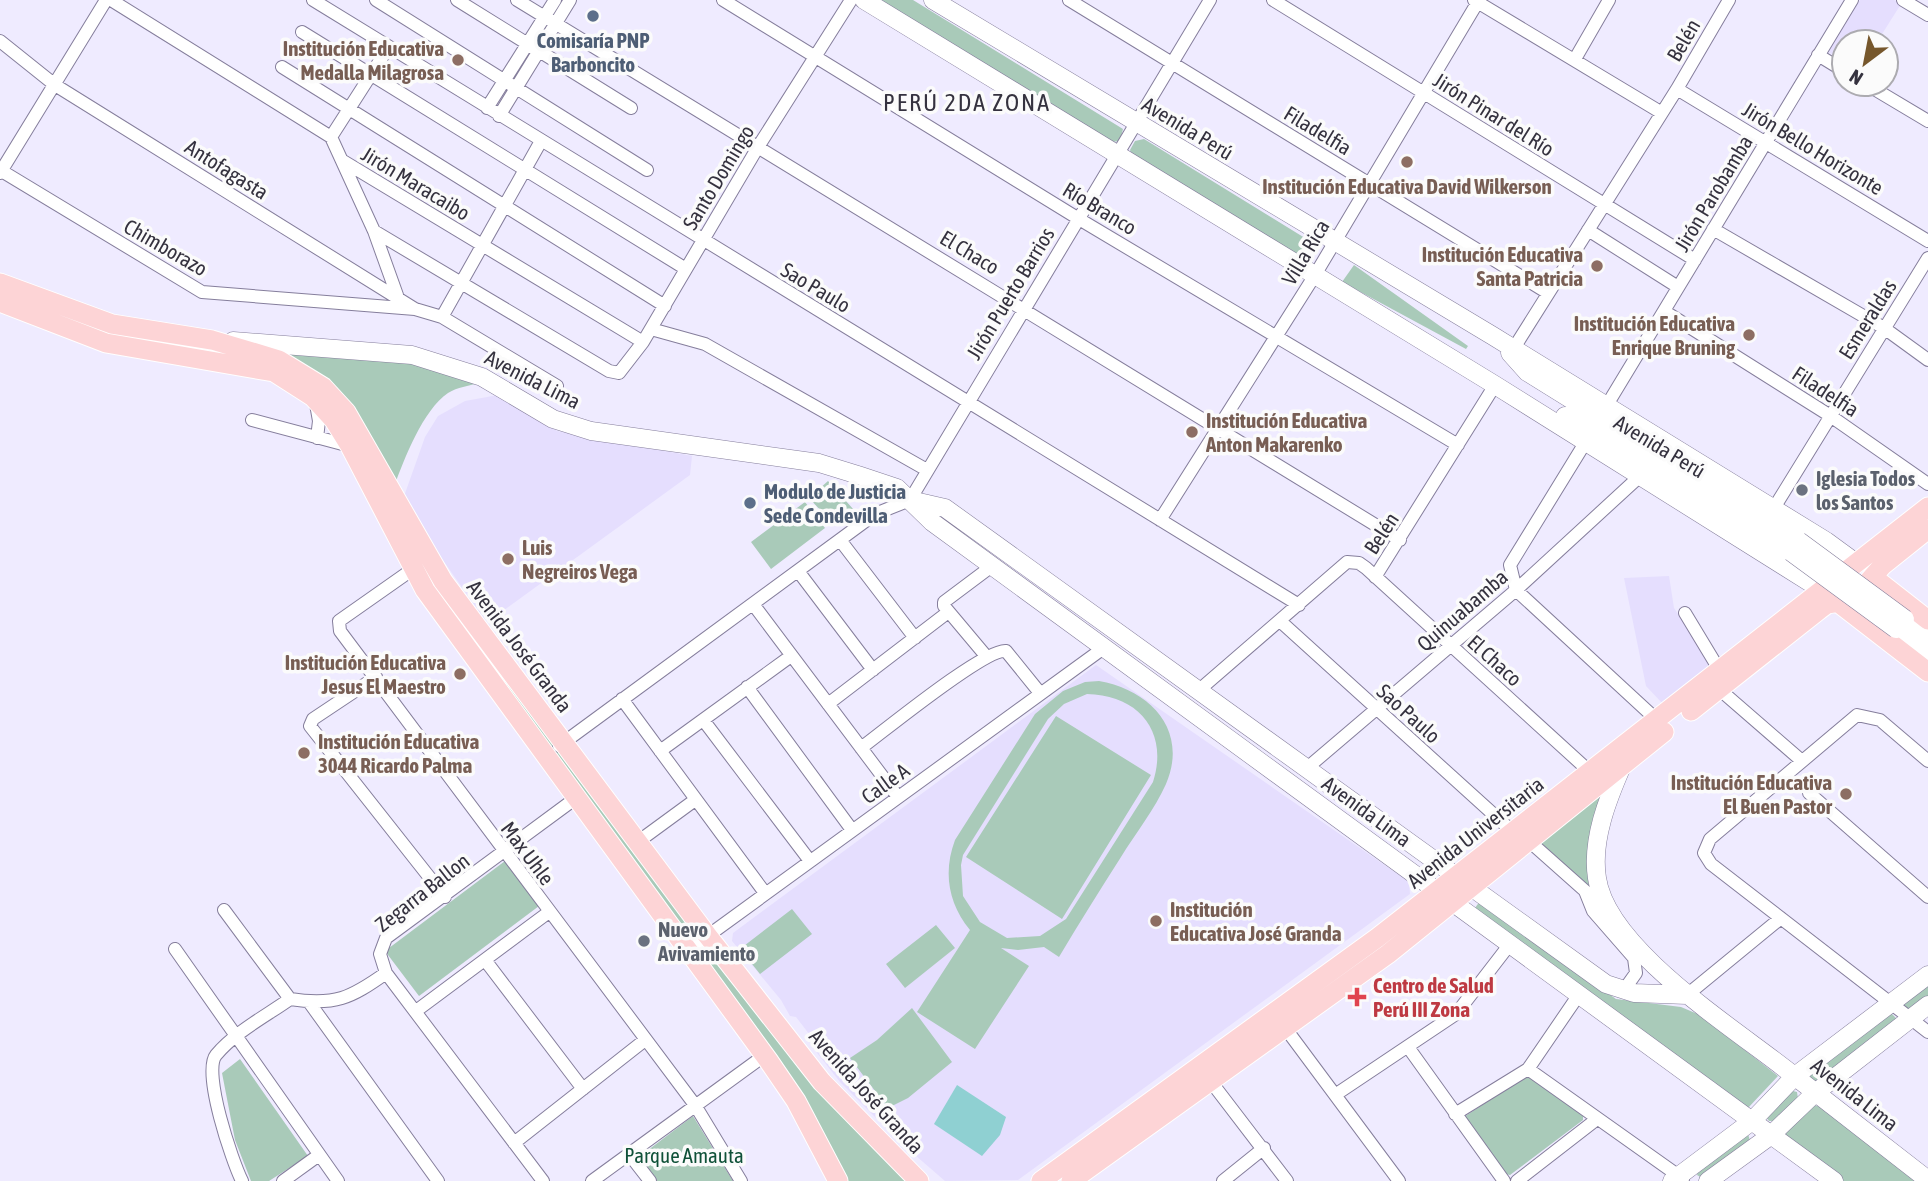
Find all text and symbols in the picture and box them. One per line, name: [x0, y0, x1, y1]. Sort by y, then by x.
marker: Comisaría PNP Barboncito: [585, 8, 601, 24]
street label: Belén: [1661, 15, 1705, 65]
place label: Comisaría PNP Barboncito: [536, 28, 650, 76]
north arrow: [1830, 28, 1900, 98]
place label: Institución Educativa Medalla Milagrosa: [283, 36, 444, 84]
marker: Institución Educativa Medalla Milagrosa: [450, 52, 466, 68]
text: N: [1845, 65, 1867, 90]
street label: Jirón Pinar del Río: [1429, 67, 1559, 161]
district label: PERÚ 2DA ZONA: [883, 89, 1051, 116]
street label: Avenida Perú: [1138, 91, 1238, 165]
street label: Jirón Bello Horizonte: [1738, 97, 1888, 199]
street label: Filadelfia: [1280, 101, 1356, 159]
street label: Santo Domingo: [677, 120, 759, 234]
street label: Jirón Parobamba: [1669, 131, 1757, 255]
street label: Antofagasta: [181, 134, 273, 204]
street label: Jirón Maracaibo: [357, 141, 475, 225]
marker: Institución Educativa David Wilkerson: [1399, 154, 1415, 170]
place label: Institución Educativa David Wilkerson: [1262, 174, 1552, 198]
street label: Río Branco: [1059, 177, 1141, 239]
street label: Chimborazo: [120, 214, 212, 280]
street label: Villa Rica: [1276, 215, 1334, 289]
street label: Jirón Puerto Barrios: [961, 223, 1059, 363]
street label: El Chaco: [936, 225, 1004, 279]
place label: Institución Educativa Santa Patricia: [1422, 242, 1583, 290]
street label: Sao Paulo: [777, 257, 855, 317]
marker: Institución Educativa Santa Patricia: [1589, 258, 1605, 274]
street label: Esmeraldas: [1833, 275, 1901, 363]
place label: Institución Educativa Enrique Bruning: [1574, 311, 1736, 359]
marker: Institución Educativa Enrique Bruning: [1741, 327, 1757, 343]
street label: Avenida Lima: [481, 345, 585, 413]
street label: Filadelfia: [1788, 361, 1864, 421]
place label: Institución Educativa Anton Makarenko: [1205, 408, 1367, 456]
street label: Avenida Perú: [1610, 409, 1710, 483]
marker: Institución Educativa Anton Makarenko: [1184, 424, 1200, 440]
place label: Iglesia Todos los Santos: [1816, 466, 1916, 514]
place label: Modulo de Justicia Sede Condevilla: [764, 479, 906, 527]
marker: Iglesia Todos los Santos: [1794, 482, 1810, 498]
marker: Modulo de Justicia Sede Condevilla: [742, 495, 758, 511]
street label: Belén: [1359, 508, 1403, 558]
place label: Luis Negreiros Vega: [522, 535, 638, 583]
marker: Luis Negreiros Vega: [500, 551, 516, 567]
street label: Quinuabamba: [1412, 564, 1512, 656]
street label: Avenida José Granda: [463, 575, 577, 717]
street label: El Chaco: [1463, 630, 1527, 690]
place label: Institución Educativa Jesus El Maestro: [285, 650, 446, 698]
marker: Institución Educativa Jesus El Maestro: [452, 666, 468, 682]
street label: Sao Paulo: [1373, 679, 1445, 747]
place label: Institución Educativa 3044 Ricardo Palma: [318, 729, 479, 777]
marker: Institución Educativa 3044 Ricardo Palma: [296, 745, 312, 761]
street label: Calle A: [857, 757, 914, 808]
place label: Institución Educativa El Buen Pastor: [1671, 770, 1833, 818]
street label: Avenida Lima: [1318, 771, 1416, 851]
street label: Avenida Universitaria: [1402, 771, 1548, 893]
marker: Institución Educativa El Buen Pastor: [1838, 786, 1854, 802]
street label: Max Uhle: [497, 817, 559, 889]
street label: Zegarra Ballon: [370, 848, 474, 936]
place label: Institución Educativa José Granda: [1170, 897, 1342, 945]
marker: Institución Educativa José Granda: [1148, 913, 1164, 929]
place label: Nuevo Avivamiento: [657, 917, 755, 965]
marker: Nuevo Avivamiento: [636, 933, 652, 949]
place label: Centro de Salud Perú III Zona: [1373, 973, 1494, 1021]
marker: Centro de Salud Perú III Zona: [1347, 987, 1367, 1007]
street label: Avenida José Granda: [805, 1024, 929, 1158]
street label: Avenida Lima: [1807, 1053, 1903, 1135]
park label: Parque Amauta: [624, 1143, 744, 1167]

